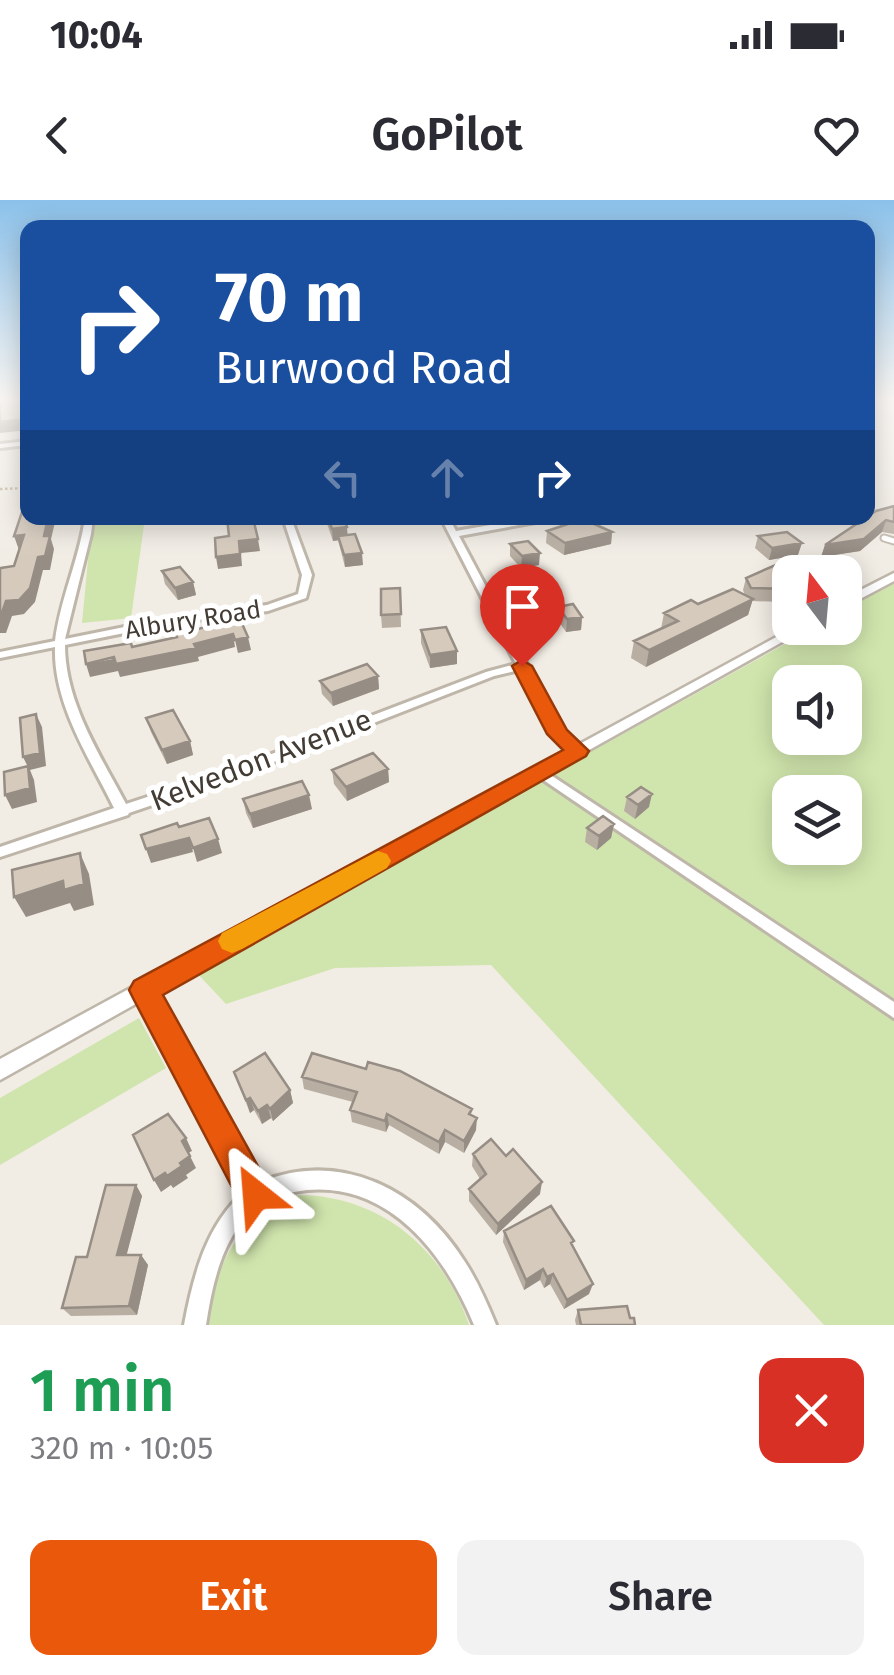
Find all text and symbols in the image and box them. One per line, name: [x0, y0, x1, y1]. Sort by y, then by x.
text: 10:04: [50, 12, 143, 58]
icon: back: [30, 108, 85, 163]
text: GoPilot: [371, 108, 523, 162]
icon: heart: [809, 108, 864, 163]
text: 70 m: [215, 256, 364, 340]
icon: right: [50, 260, 180, 390]
text: Burwood Road: [215, 341, 513, 395]
icon: left: [315, 450, 370, 505]
icon: ahead: [420, 450, 475, 505]
icon: right: [525, 450, 580, 505]
north arrow: [772, 555, 862, 645]
map controls: [772, 555, 862, 865]
pin: [480, 564, 565, 667]
icon: arrive: [495, 579, 550, 634]
street label: Albury Road: [123, 594, 263, 646]
button: sound: [772, 665, 862, 755]
street label: Kelvedon Avenue: [145, 701, 377, 819]
button: layers: [772, 775, 862, 865]
position arrow: [204, 1143, 308, 1247]
text: 1 min: [30, 1355, 175, 1427]
button: close: [759, 1358, 864, 1463]
text: 320 m · 10:05: [30, 1429, 213, 1467]
button: Exit: [30, 1540, 437, 1655]
button: Share: [457, 1540, 864, 1655]

